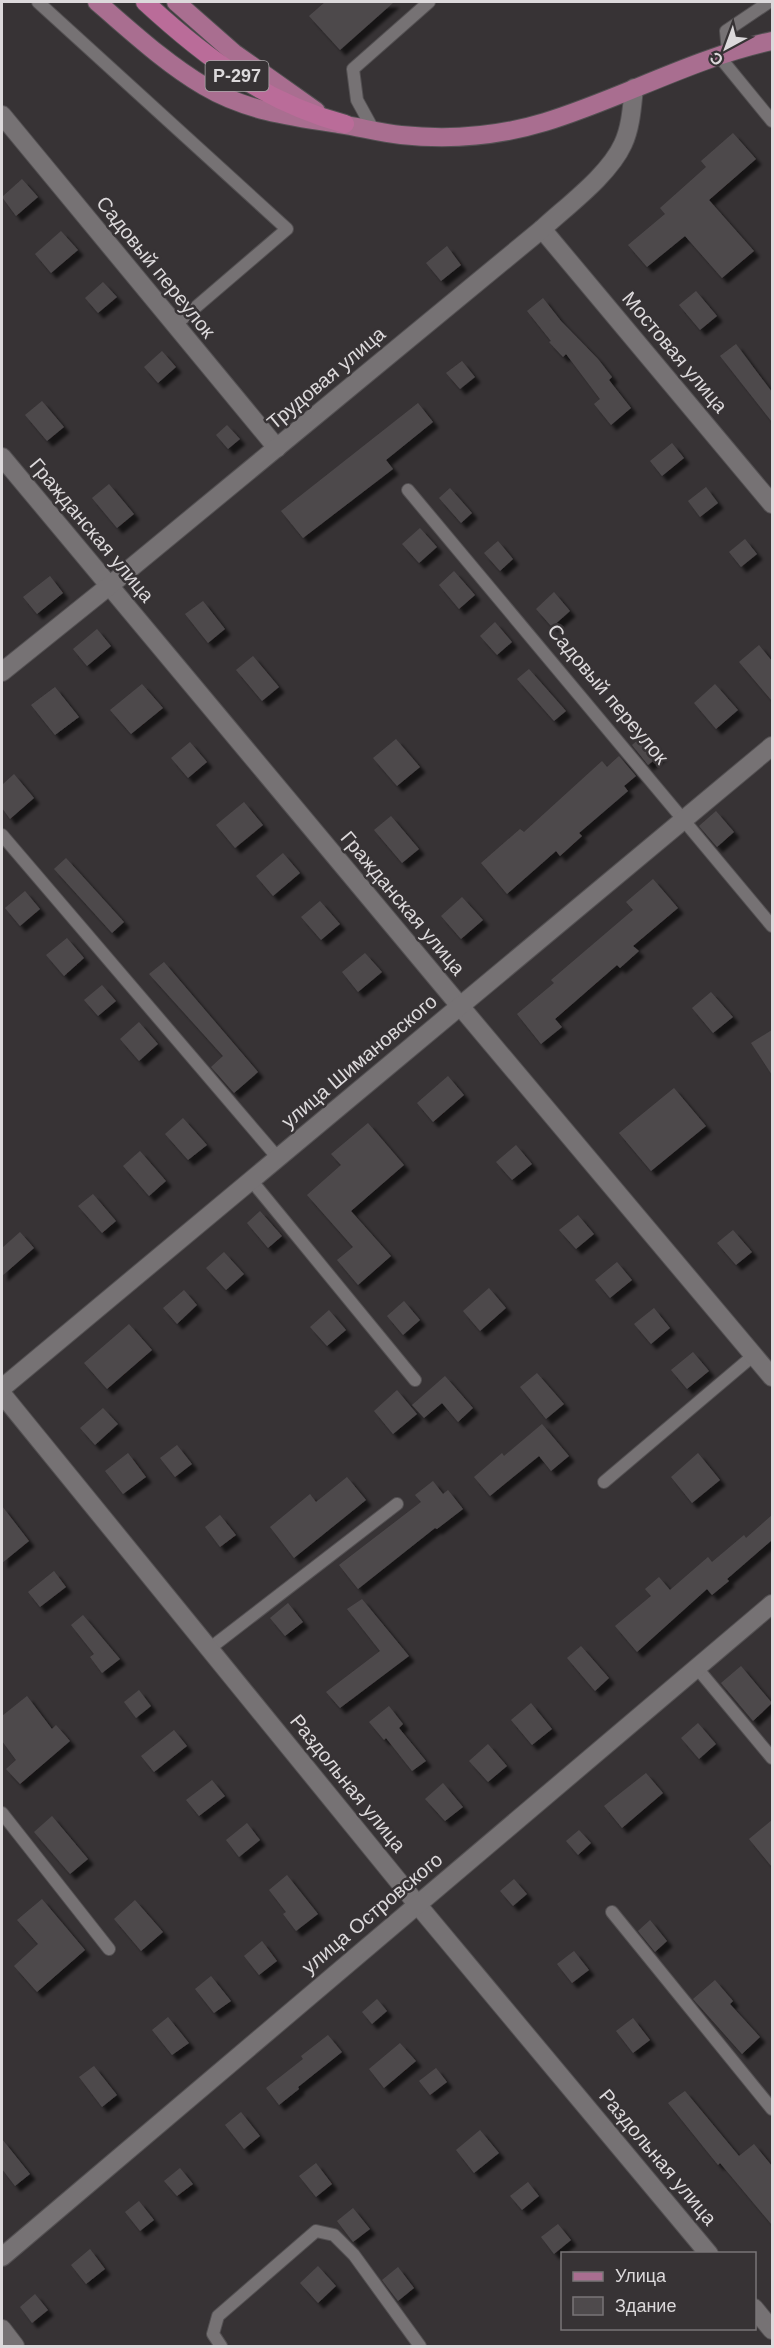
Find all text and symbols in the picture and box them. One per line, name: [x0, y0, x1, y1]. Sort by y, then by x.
north arrow: [696, 18, 756, 78]
text: С: [706, 48, 726, 69]
road number: Р-297: [206, 61, 268, 91]
street label: Садовый переулок: [92, 192, 220, 342]
street label: Мостовая улица: [618, 287, 733, 418]
street label: Трудовая улица: [263, 322, 390, 434]
street label: Гражданская улица: [25, 454, 159, 607]
street label: Садовый переулок: [543, 620, 673, 769]
street label: Гражданская улица: [336, 827, 470, 980]
street label: улица Шимановского: [277, 990, 441, 1132]
street label: Раздольная улица: [286, 1710, 411, 1857]
street label: улица Островского: [298, 1848, 446, 1978]
street label: Раздольная улица: [595, 2085, 722, 2230]
legend: [561, 2252, 756, 2330]
text: Улица: [615, 2266, 667, 2286]
text: Здание: [615, 2296, 676, 2316]

